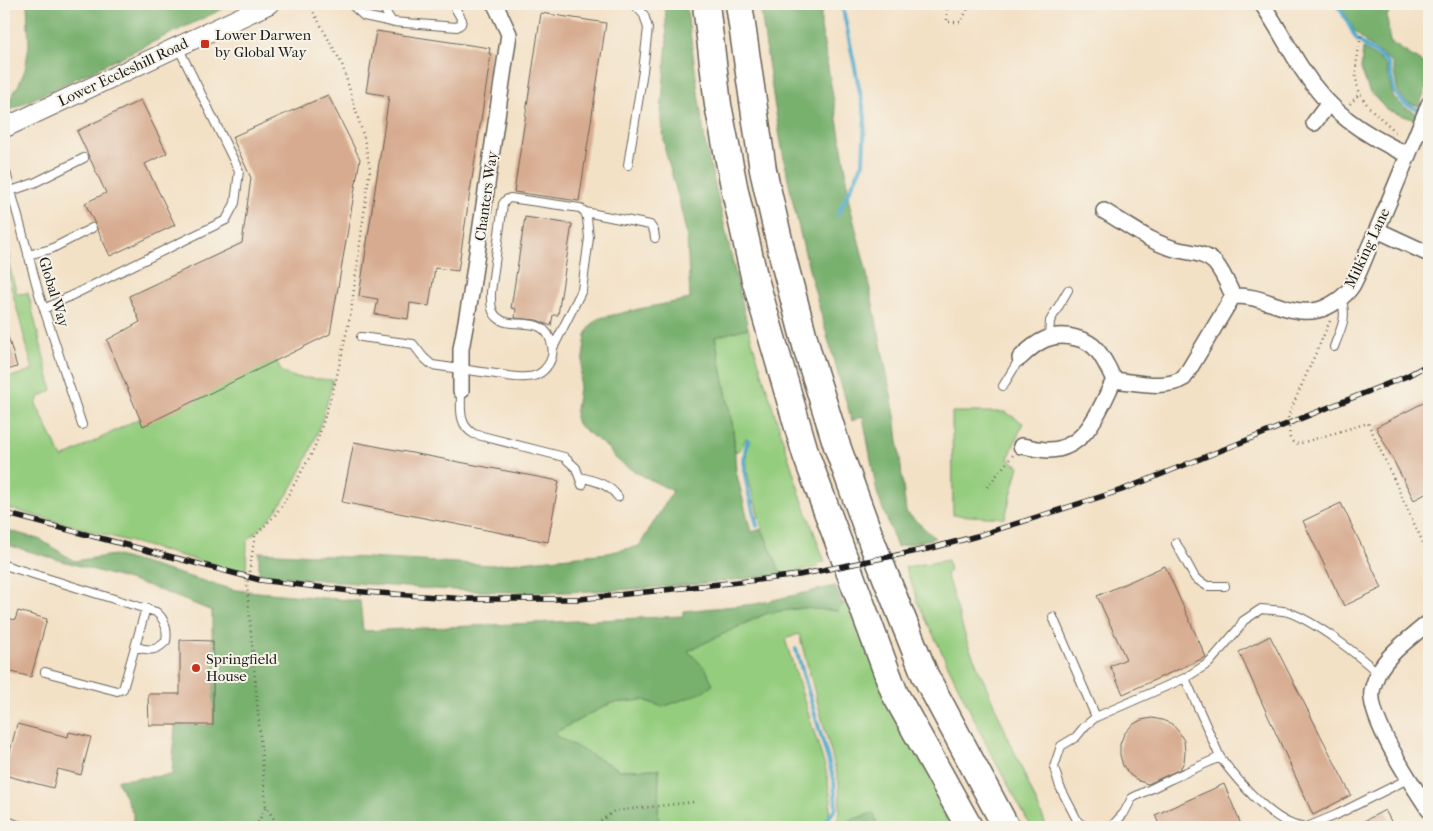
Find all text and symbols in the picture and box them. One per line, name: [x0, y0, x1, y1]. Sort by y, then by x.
place label: Lower Darwen by Global Way: [214, 26, 311, 61]
street label: Lower Eccleshill Road: [55, 34, 192, 110]
marker: Lower Darwen by Global Way: [199, 38, 211, 50]
street label: Chanters Way: [471, 149, 501, 242]
street label: Milking Lane: [1341, 204, 1394, 291]
street label: Global Way: [35, 255, 74, 330]
place label: Springfield House: [206, 650, 278, 685]
marker: Springfield House: [190, 662, 202, 674]

